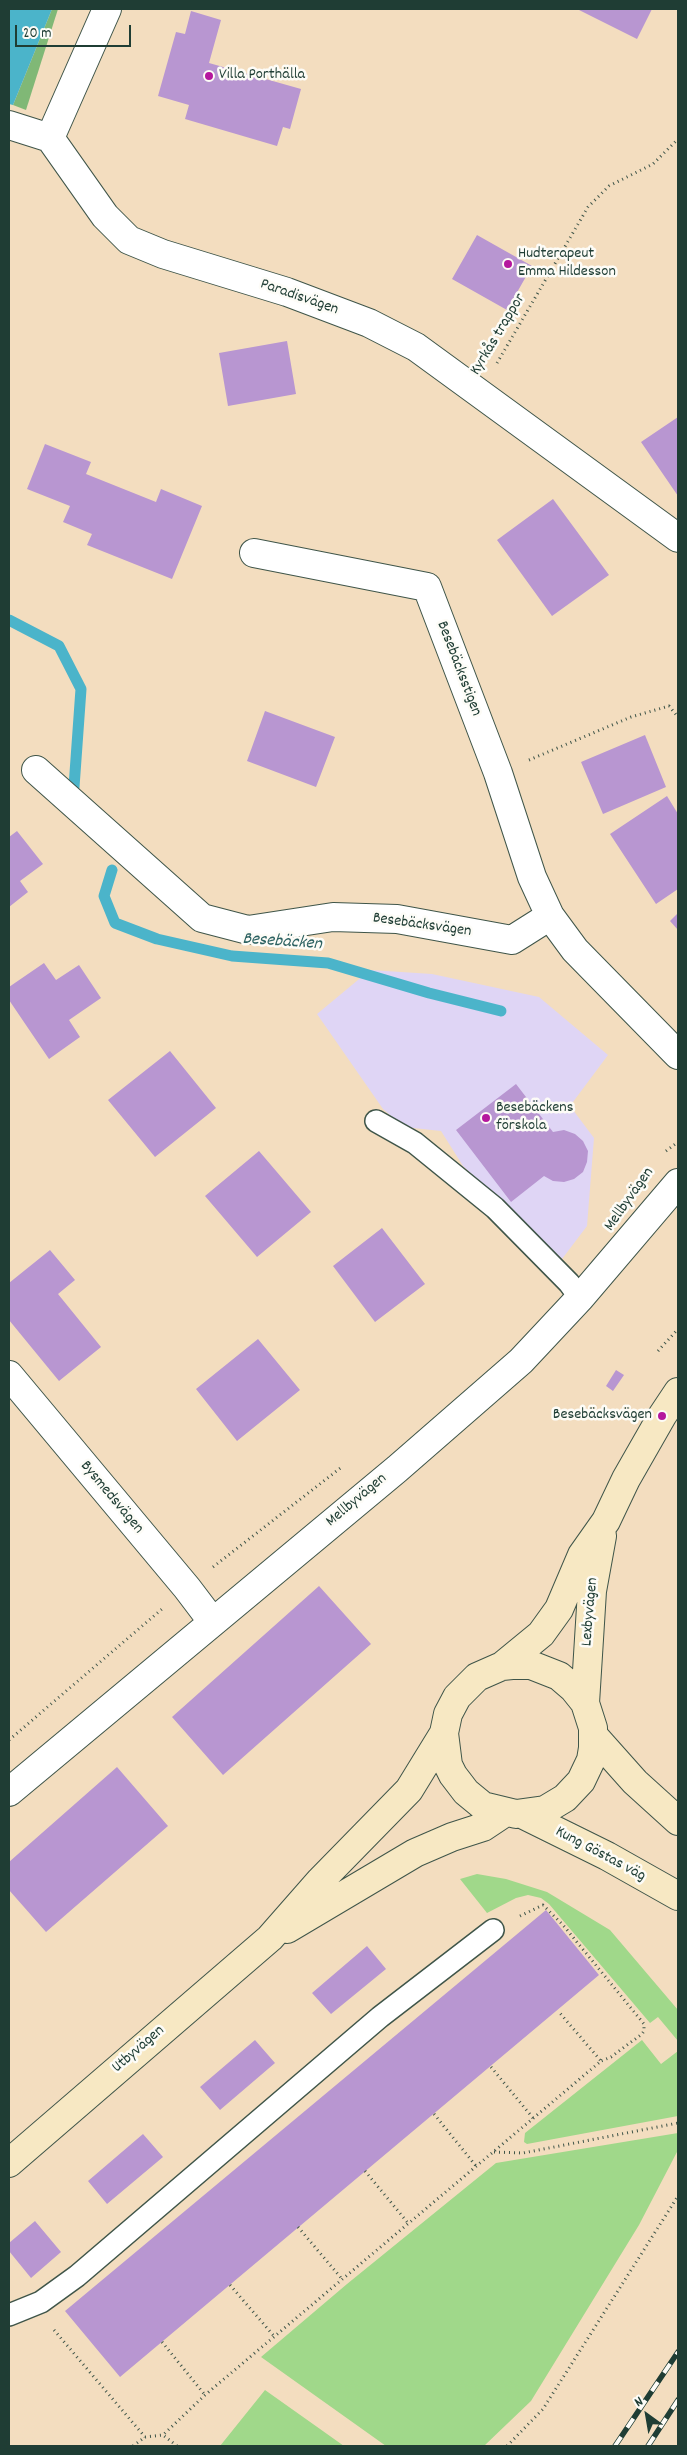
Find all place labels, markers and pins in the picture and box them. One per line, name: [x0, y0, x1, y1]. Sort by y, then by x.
place label: Villa Porthälla: [219, 66, 305, 86]
marker: Villa Porthälla: [203, 70, 215, 82]
place label: Hudterapeut Emma Hildesson: [518, 245, 616, 283]
marker: Hudterapeut Emma Hildesson: [502, 258, 514, 270]
place label: Besebäckens förskola: [496, 1099, 573, 1137]
marker: Besebäckens förskola: [480, 1112, 492, 1124]
place label: Besebäcksvägen: [553, 1406, 652, 1426]
marker: Besebäcksvägen: [656, 1410, 668, 1422]

